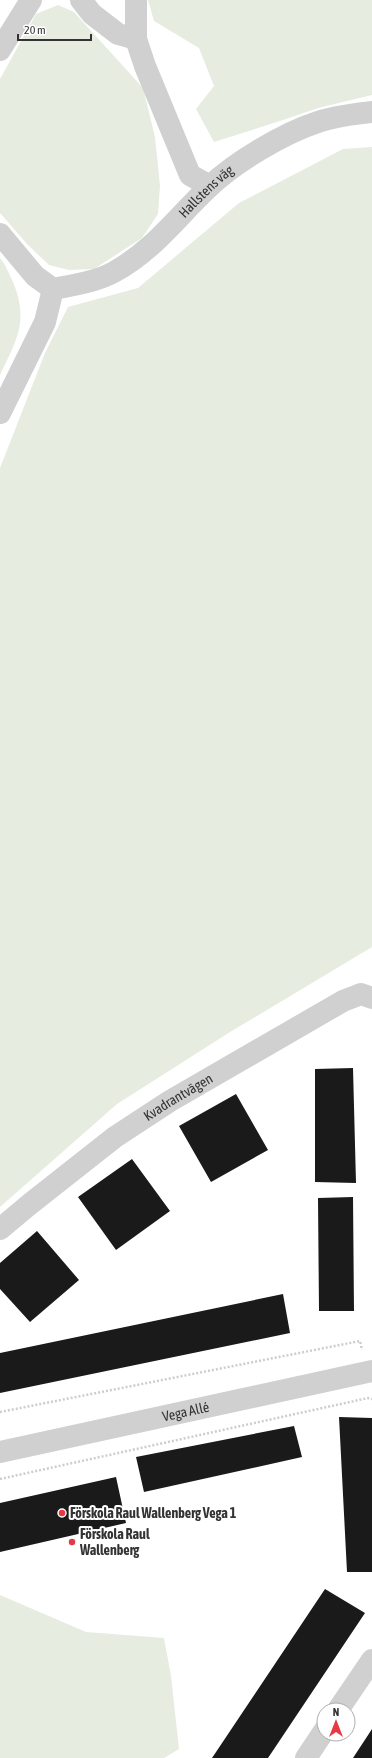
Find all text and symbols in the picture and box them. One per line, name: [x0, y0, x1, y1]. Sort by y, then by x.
scale bar: [18, 16, 91, 42]
text: 20 m: [24, 23, 46, 37]
street label: Hallstens väg: [175, 162, 236, 221]
street label: Kvadrantvägen: [141, 1070, 215, 1124]
street label: Vega Allé: [161, 1399, 211, 1424]
place label: Förskola Raul Wallenberg Vega 1: [70, 1505, 237, 1521]
marker: Förskola Raul Wallenberg Vega 1: [57, 1508, 67, 1518]
place label: Förskola Raul Wallenberg: [79, 1526, 150, 1558]
marker: Förskola Raul Wallenberg: [67, 1537, 77, 1547]
north arrow: [316, 1702, 356, 1742]
text: N: [333, 1706, 339, 1718]

